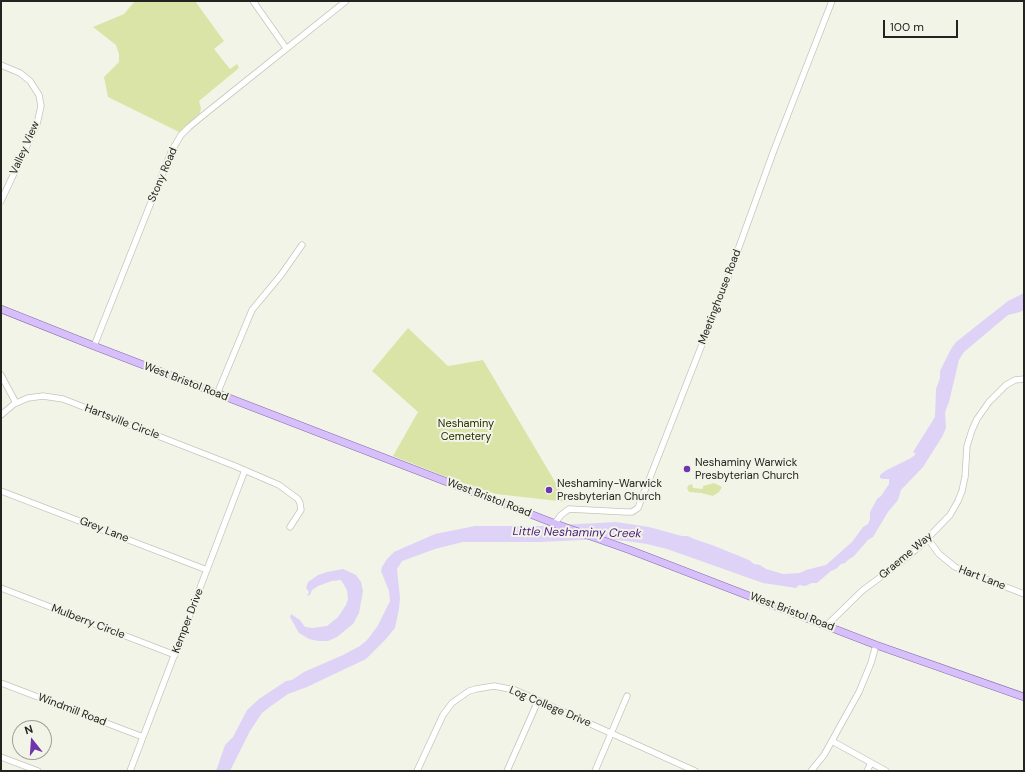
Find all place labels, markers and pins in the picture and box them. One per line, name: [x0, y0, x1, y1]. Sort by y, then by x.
place label: Neshaminy Warwick Presbyterian Church: [695, 456, 799, 482]
marker: Neshaminy Warwick Presbyterian Church: [682, 464, 692, 474]
place label: Neshaminy-Warwick Presbyterian Church: [557, 477, 662, 503]
marker: Neshaminy-Warwick Presbyterian Church: [544, 485, 554, 495]

